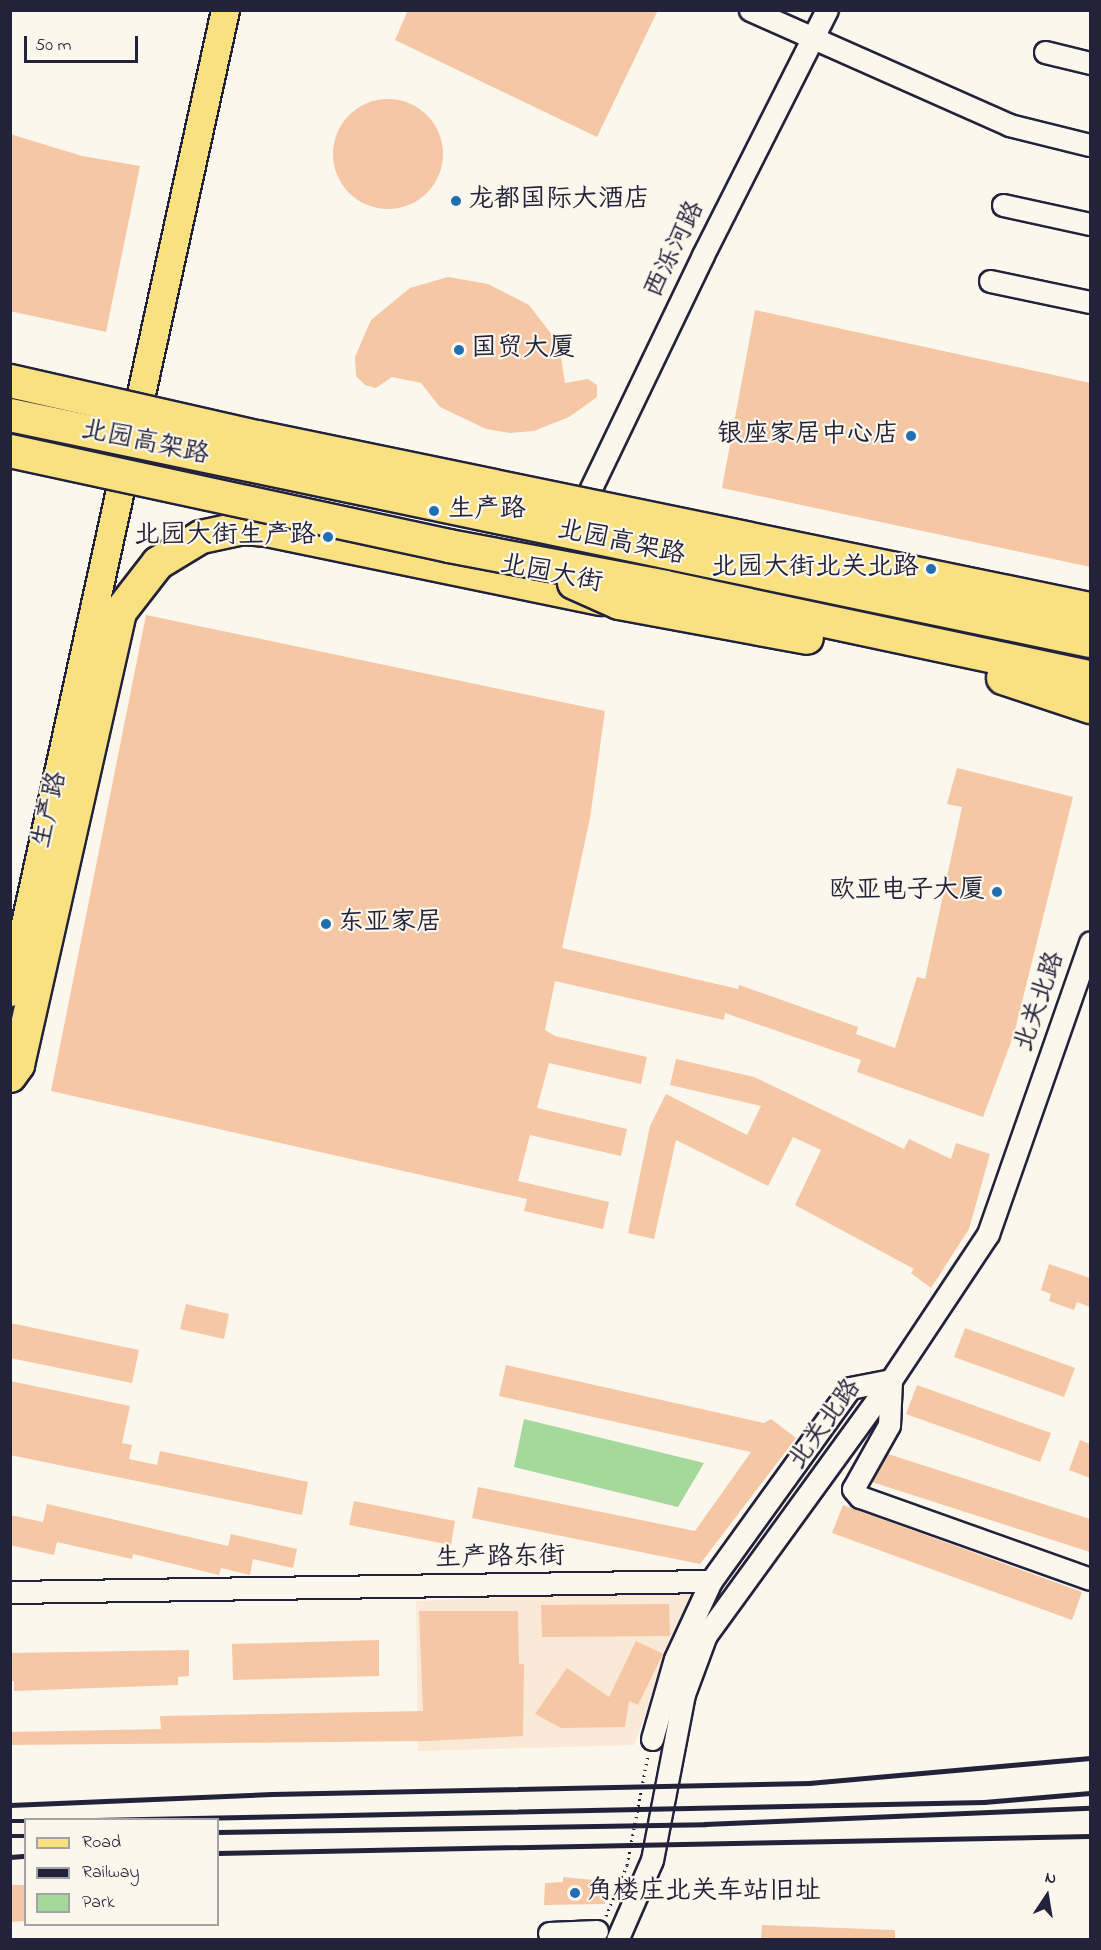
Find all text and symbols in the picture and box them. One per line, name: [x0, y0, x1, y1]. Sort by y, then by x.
scale bar: [27, 24, 141, 62]
text: 50 m: [35, 33, 72, 59]
place label: 龙都国际大酒店: [468, 185, 650, 217]
marker: 龙都国际大酒店: [449, 194, 463, 208]
street label: 西泺河路: [639, 196, 713, 304]
place label: 国贸大厦: [471, 334, 575, 366]
marker: 国贸大厦: [452, 343, 466, 357]
street label: 北园高架路: [78, 415, 212, 473]
place label: 银座家居中心店: [717, 420, 899, 452]
marker: 银座家居中心店: [904, 429, 918, 443]
place label: 生产路: [448, 495, 526, 527]
marker: 生产路: [425, 502, 443, 520]
street label: 北园高架路: [554, 515, 688, 573]
place label: 北园大街生产路: [134, 521, 316, 553]
marker: 北园大街生产路: [321, 530, 335, 544]
street label: 北园大街: [497, 550, 605, 600]
place label: 北园大街北关北路: [711, 553, 919, 585]
marker: 北园大街北关北路: [924, 562, 938, 576]
street label: 生产路: [27, 768, 75, 852]
place label: 欧亚电子大厦: [829, 876, 985, 908]
marker: 欧亚电子大厦: [990, 885, 1004, 899]
place label: 东亚家居: [338, 908, 442, 940]
marker: 东亚家居: [319, 917, 333, 931]
street label: 北关北路: [1009, 948, 1073, 1056]
street label: 北关北路: [783, 1374, 869, 1476]
street label: 生产路东街: [435, 1542, 565, 1576]
legend: [24, 1818, 219, 1926]
text: Road: [82, 1830, 121, 1856]
text: Railway: [82, 1860, 139, 1886]
north arrow: [1017, 1866, 1077, 1926]
text: N: [1043, 1866, 1059, 1891]
place label: 角楼庄北关车站旧址: [587, 1877, 821, 1909]
marker: 角楼庄北关车站旧址: [568, 1886, 582, 1900]
text: Park: [82, 1890, 115, 1916]

